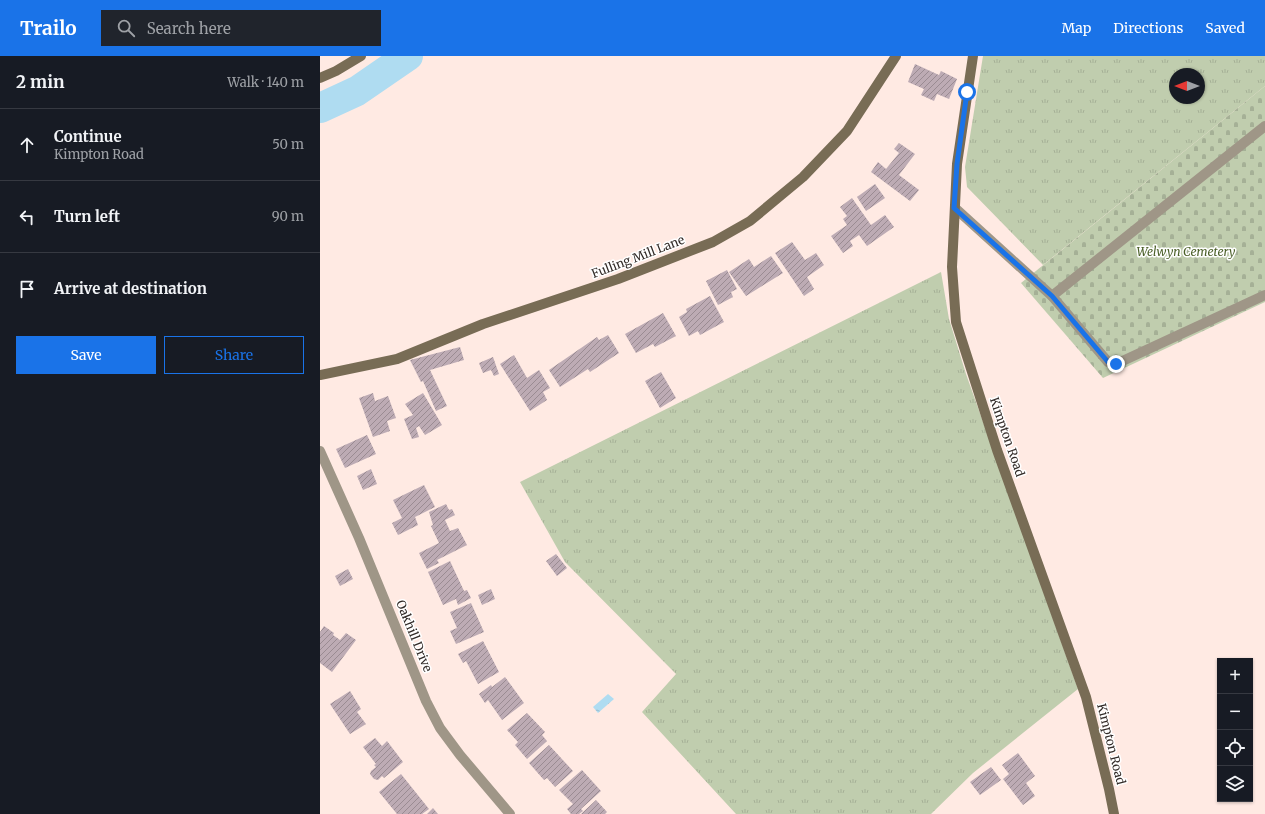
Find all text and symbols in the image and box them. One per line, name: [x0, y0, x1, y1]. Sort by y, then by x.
search box: [101, 10, 381, 46]
text: Trailo: [20, 16, 77, 40]
icon: search: [115, 17, 137, 39]
text: Search here: [147, 19, 231, 38]
text: Map: [1061, 19, 1091, 37]
text: Directions: [1113, 19, 1183, 37]
text: Saved: [1205, 19, 1245, 37]
north arrow: [1169, 68, 1205, 104]
text: 2 min: [16, 71, 64, 93]
text: Walk · 140 m: [227, 74, 304, 91]
route start: [958, 83, 976, 101]
text: Continue: [54, 127, 122, 146]
icon: ahead: [16, 134, 38, 156]
text: 50 m: [272, 136, 304, 153]
text: Kimpton Road: [54, 146, 144, 163]
icon: left: [16, 206, 38, 228]
text: Turn left: [54, 207, 120, 226]
text: 90 m: [272, 208, 304, 225]
street label: Fulling Mill Lane: [589, 232, 686, 281]
park label: Welwyn Cemetery: [1137, 244, 1236, 259]
icon: arrive: [16, 278, 38, 300]
text: Arrive at destination: [54, 279, 207, 298]
button: Save: [16, 336, 156, 374]
button: Share: [164, 336, 304, 374]
route end: [1107, 355, 1125, 373]
street label: Kimpton Road: [987, 395, 1028, 479]
street label: Oakhill Drive: [393, 598, 436, 674]
map controls: [1217, 658, 1253, 802]
button: +: [1217, 658, 1253, 694]
button: −: [1217, 694, 1253, 730]
street label: Kimpton Road: [1094, 702, 1129, 786]
button: locate: [1217, 730, 1253, 766]
button: layers: [1217, 766, 1253, 802]

